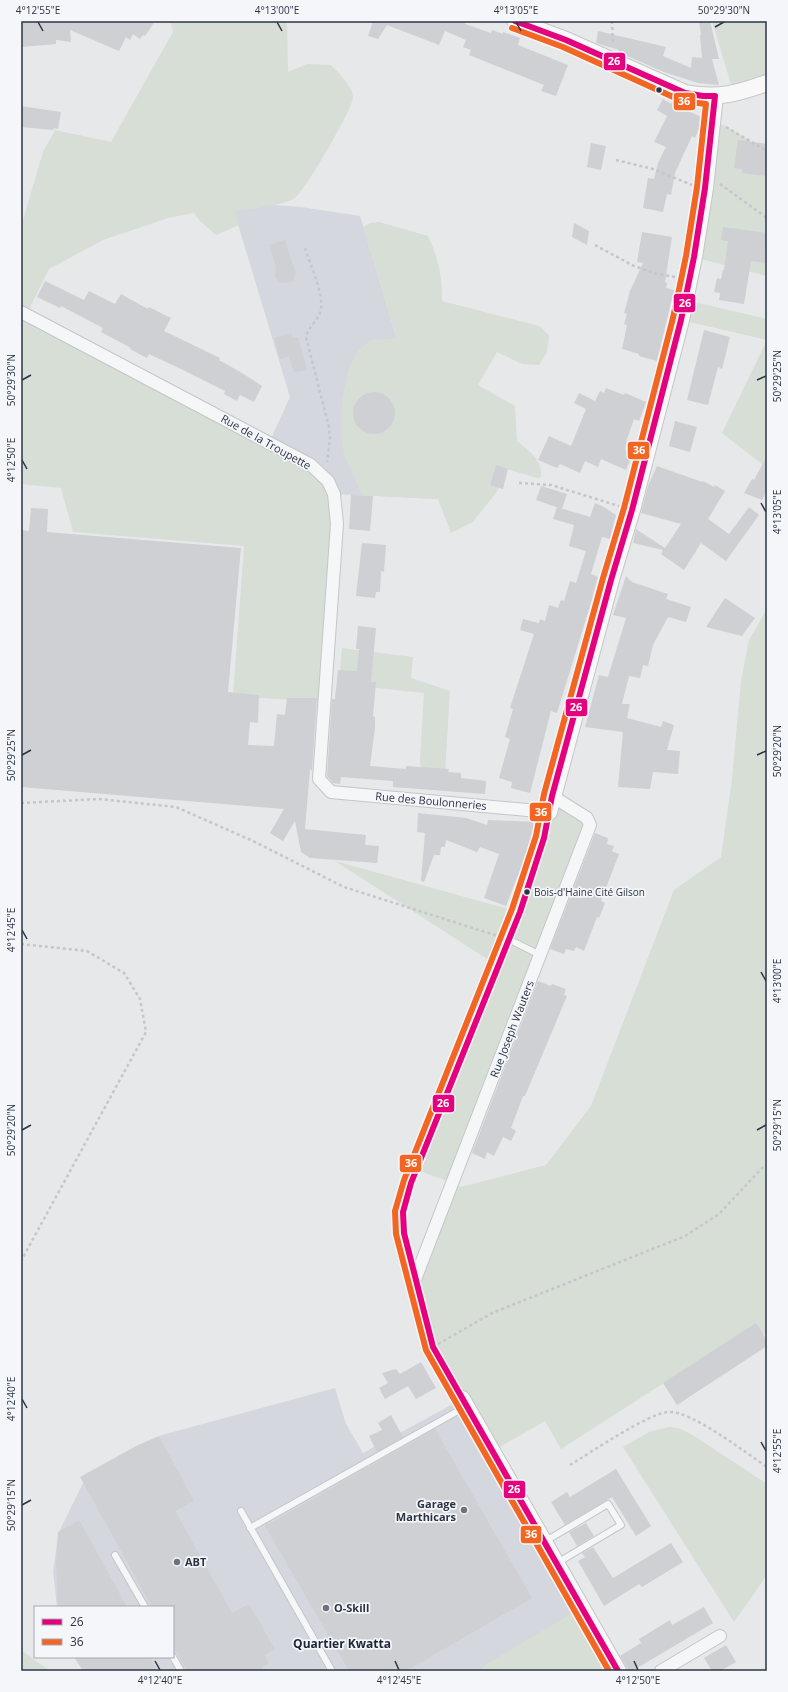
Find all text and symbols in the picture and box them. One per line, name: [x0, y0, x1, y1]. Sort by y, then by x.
text: 4°12'55"E: [16, 3, 60, 17]
text: 4°13'00"E: [255, 3, 299, 17]
text: 4°13'05"E: [494, 3, 538, 17]
text: 50°29'30"N: [698, 3, 750, 17]
line badge: 26: [603, 52, 626, 71]
text: 26: [608, 53, 620, 68]
unlabelled marker: [654, 85, 664, 95]
line badge: 36: [673, 92, 696, 111]
text: 36: [678, 93, 690, 108]
line badge: 26: [673, 293, 696, 313]
text: 26: [679, 295, 691, 310]
text: 50°29'25"N: [770, 350, 784, 402]
text: 50°29'30"N: [4, 354, 18, 406]
street label: Rue de la Troupette: [218, 411, 314, 473]
text: 4°12'50"E: [4, 438, 18, 482]
line badge: 36: [627, 441, 650, 460]
text: 36: [633, 442, 645, 457]
text: 4°13'05"E: [770, 490, 784, 534]
line badge: 26: [565, 698, 588, 717]
text: 26: [570, 699, 582, 714]
text: 50°29'20"N: [770, 725, 784, 777]
text: 50°29'25"N: [4, 729, 18, 781]
street label: Rue des Boulonneries: [375, 788, 487, 813]
line badge: 36: [529, 802, 552, 822]
text: 36: [535, 804, 547, 819]
place label: Bois-d'Haine Cité Gilson: [534, 885, 645, 899]
marker: Bois-d'Haine Cité Gilson: [522, 887, 532, 897]
text: 4°12'45"E: [4, 908, 18, 952]
text: 4°13'00"E: [770, 959, 784, 1003]
street label: Rue Joseph Wauters: [486, 978, 537, 1079]
line badge: 26: [432, 1094, 455, 1113]
text: 26: [437, 1095, 449, 1110]
text: 50°29'15"N: [770, 1099, 784, 1151]
text: 50°29'20"N: [4, 1104, 18, 1156]
line badge: 36: [399, 1154, 422, 1173]
text: 36: [405, 1155, 417, 1170]
text: 4°12'40"E: [4, 1377, 18, 1421]
text: 4°12'55"E: [770, 1429, 784, 1473]
text: 50°29'15"N: [4, 1479, 18, 1531]
line badge: 26: [503, 1480, 526, 1499]
text: 26: [508, 1481, 520, 1496]
place label: Garage Marthicars: [396, 1496, 457, 1524]
marker: Garage Marthicars: [459, 1505, 469, 1515]
line badge: 36: [520, 1525, 542, 1544]
text: 36: [525, 1526, 537, 1541]
place label: ABT: [185, 1554, 207, 1569]
marker: ABT: [172, 1557, 182, 1567]
place label: O-Skill: [334, 1600, 369, 1615]
marker: O-Skill: [321, 1603, 331, 1613]
legend: [34, 1606, 174, 1658]
text: 26: [70, 1613, 84, 1630]
text: 36: [70, 1633, 84, 1650]
district label: Quartier Kwatta: [293, 1635, 391, 1652]
text: 4°12'40"E: [138, 1673, 182, 1687]
text: 4°12'45"E: [377, 1673, 421, 1687]
text: 4°12'50"E: [616, 1673, 660, 1687]

